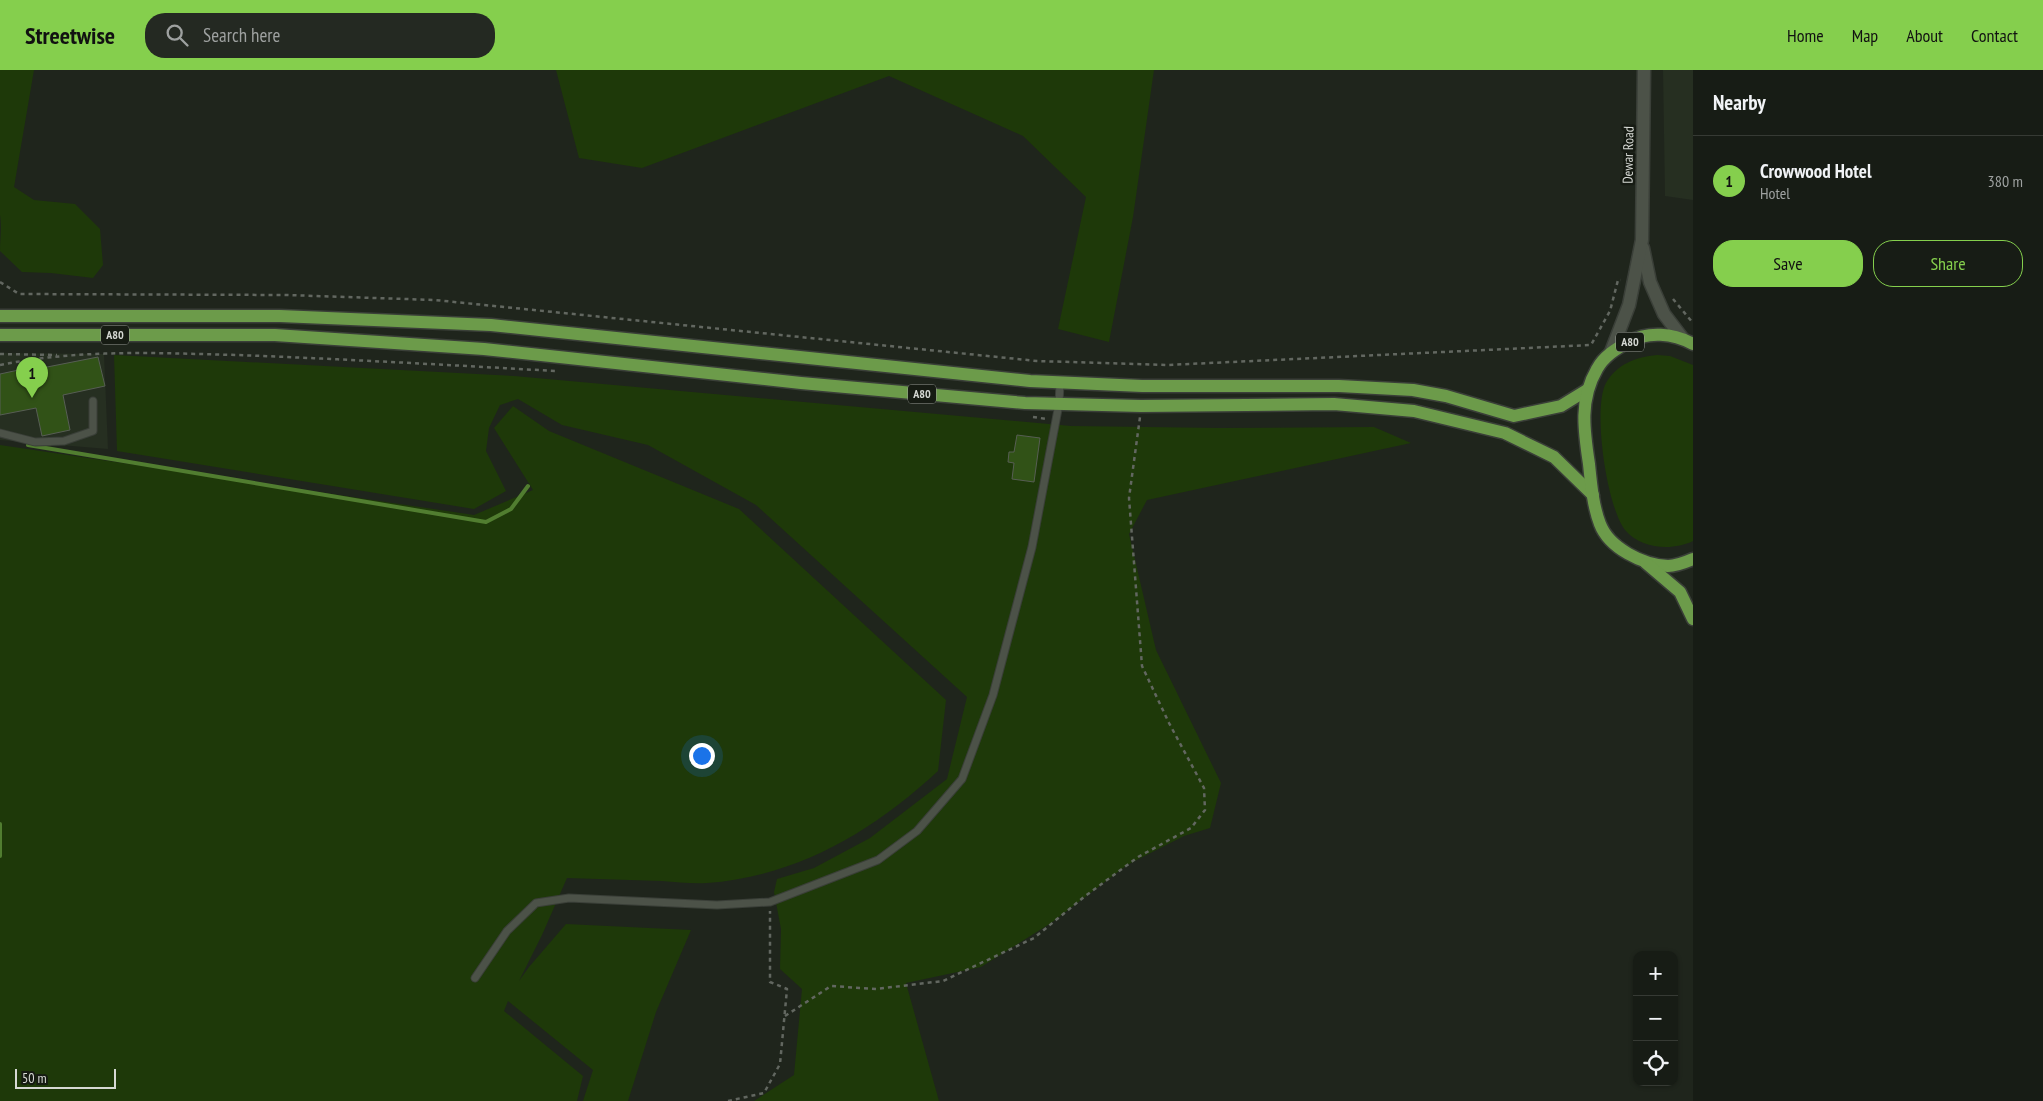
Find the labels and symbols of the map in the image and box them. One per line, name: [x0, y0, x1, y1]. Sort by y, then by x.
street label: Dewar Road: [1618, 126, 1638, 184]
road number: A80: [101, 326, 129, 344]
road number: A80: [1616, 332, 1644, 352]
pin: 1: [16, 357, 48, 398]
road number: A80: [908, 384, 936, 404]
your location: [689, 743, 715, 769]
scale bar: [15, 1066, 116, 1089]

